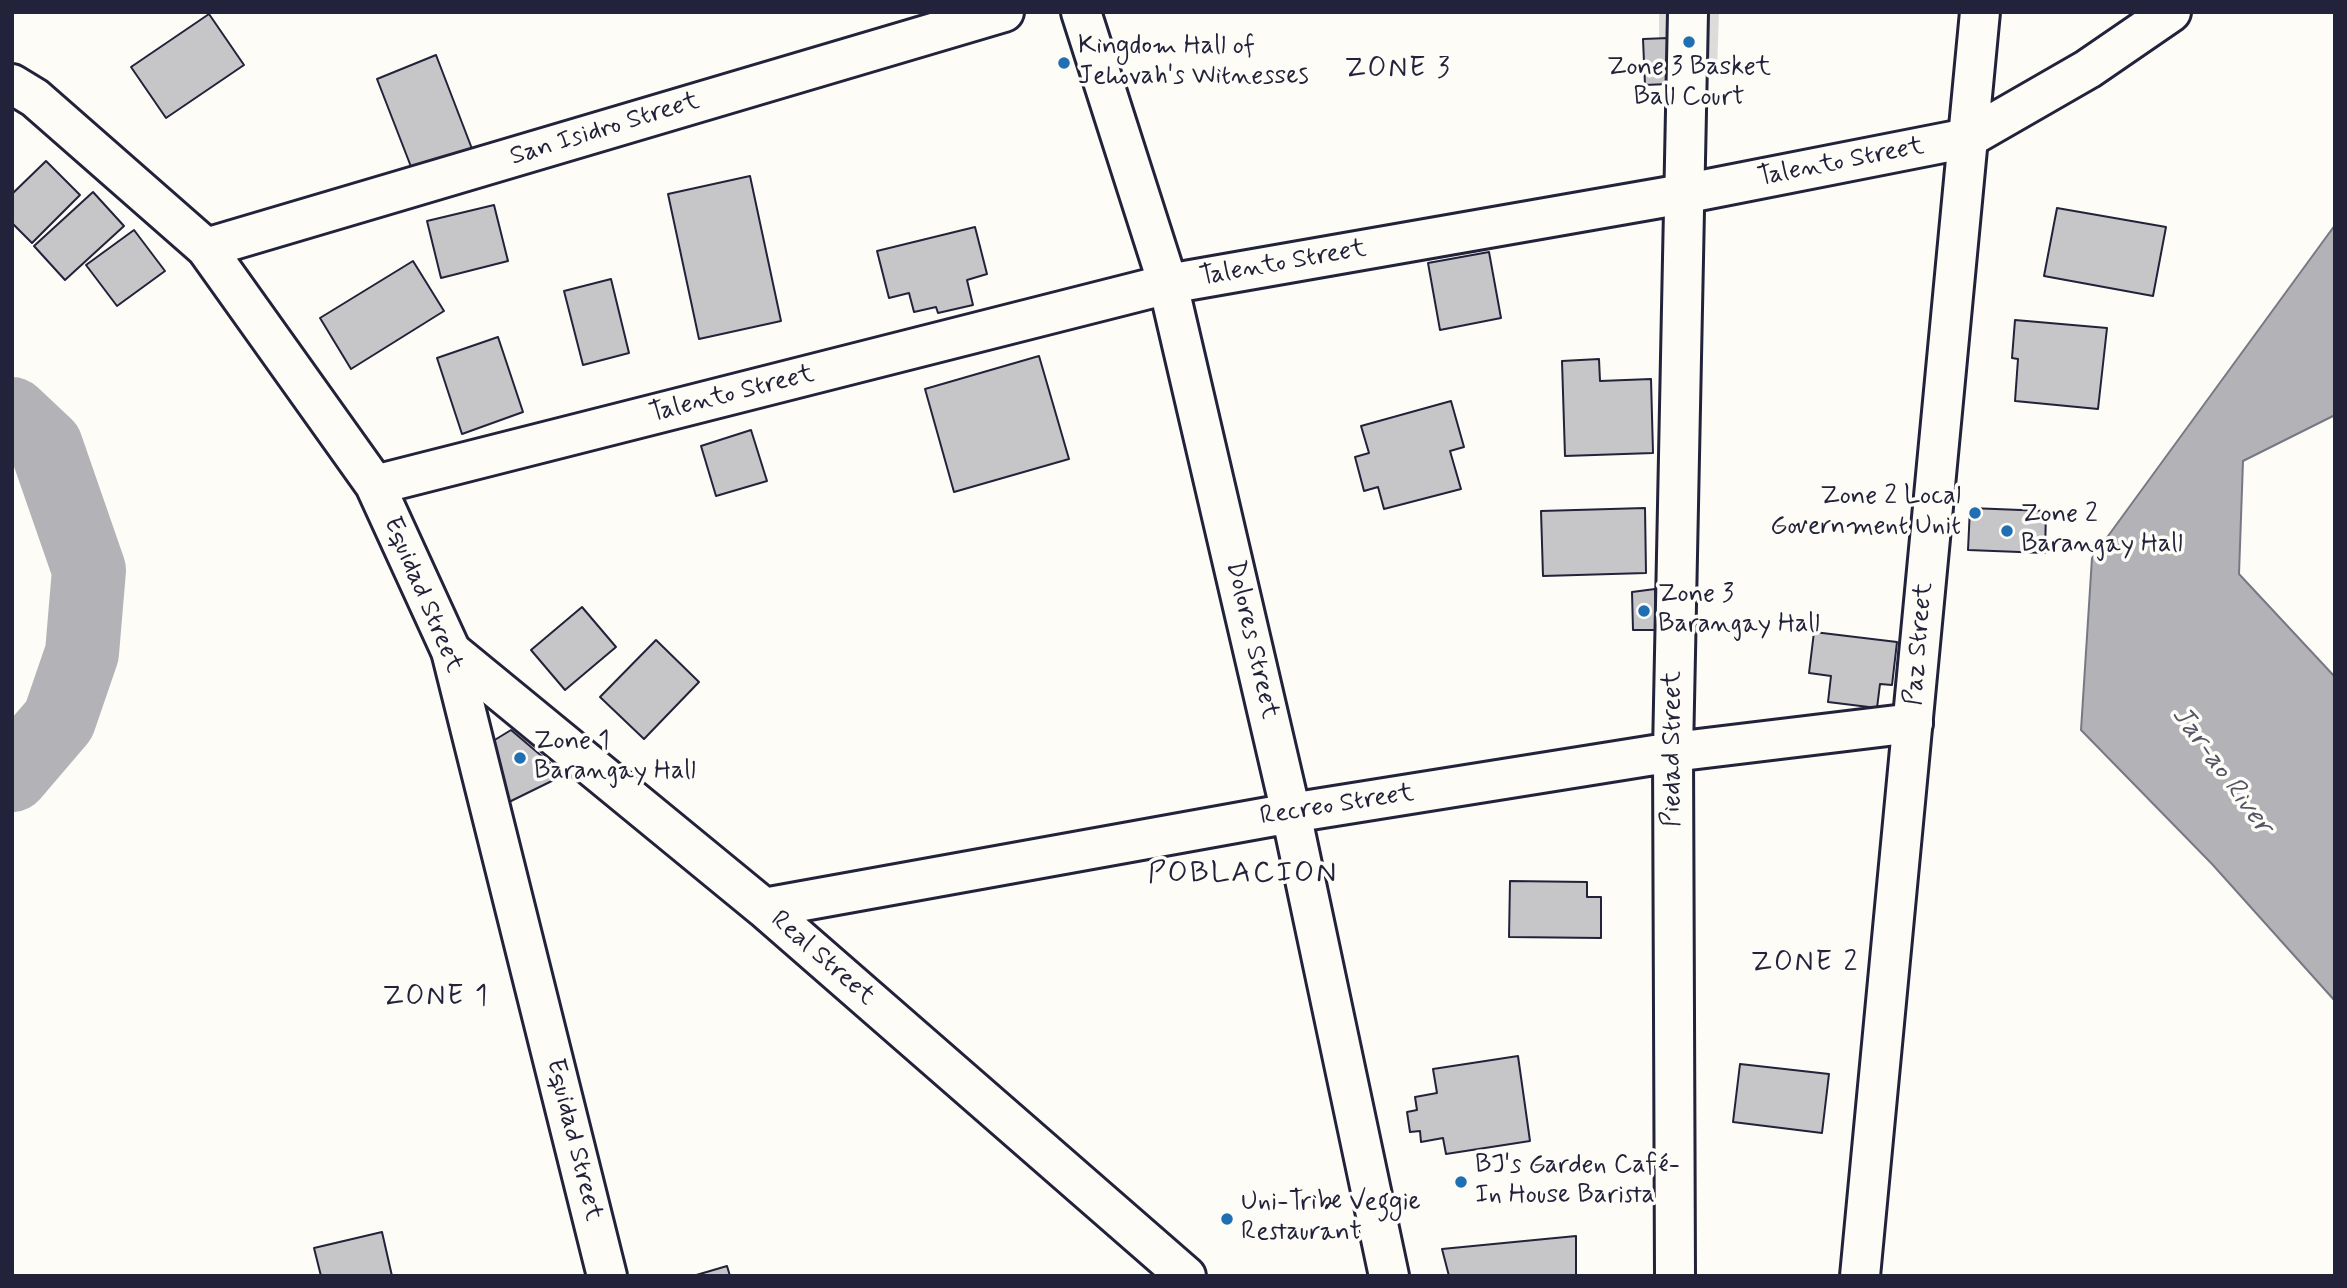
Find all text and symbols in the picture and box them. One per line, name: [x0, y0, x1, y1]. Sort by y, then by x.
place label: Kingdom Hall of Jehovah's Witnesses: [1078, 32, 1309, 94]
marker: Zone 3 Basket Ball Court: [1681, 34, 1697, 50]
district label: ZONE 3: [1344, 53, 1452, 87]
place label: Zone 3 Basket Ball Court: [1607, 53, 1771, 114]
marker: Kingdom Hall of Jehovah's Witnesses: [1056, 55, 1072, 71]
street label: San Isidro Street: [507, 86, 703, 174]
street label: Talento Street: [1755, 132, 1927, 194]
street label: Talento Street: [1197, 234, 1369, 294]
street label: Talento Street: [646, 359, 818, 431]
place label: Zone 2 Local Government Unit: [1770, 482, 1961, 544]
place label: Zone 2 Barangay Hall: [2021, 500, 2183, 562]
marker: Zone 2 Local Government Unit: [1967, 505, 1983, 521]
street label: Equidad Street: [375, 513, 469, 677]
marker: Zone 2 Barangay Hall: [1999, 523, 2015, 539]
street label: Dolores Street: [1218, 558, 1284, 722]
place label: Zone 3 Barangay Hall: [1658, 580, 1820, 642]
street label: Paz Street: [1899, 581, 1941, 707]
marker: Zone 3 Barangay Hall: [1636, 603, 1652, 619]
street label: Piedad Street: [1658, 671, 1690, 827]
water label: Jar-ao River: [2163, 700, 2279, 842]
place label: Zone 1 Barangay Hall: [534, 727, 696, 788]
marker: Zone 1 Barangay Hall: [512, 750, 528, 766]
street label: Recreo Street: [1258, 778, 1416, 834]
district label: POBLACION: [1153, 857, 1333, 893]
street label: Real Street: [763, 905, 881, 1013]
district label: ZONE 2: [1750, 947, 1860, 981]
district label: ZONE 1: [382, 981, 490, 1015]
street label: Equidad Street: [538, 1056, 608, 1224]
place label: BJ's Garden Café- In House Barista: [1475, 1151, 1680, 1212]
marker: BJ's Garden Café- In House Barista: [1453, 1174, 1469, 1190]
place label: Uni-Tribe Veggie Restaurant: [1241, 1188, 1421, 1250]
marker: Uni-Tribe Veggie Restaurant: [1219, 1211, 1235, 1227]

